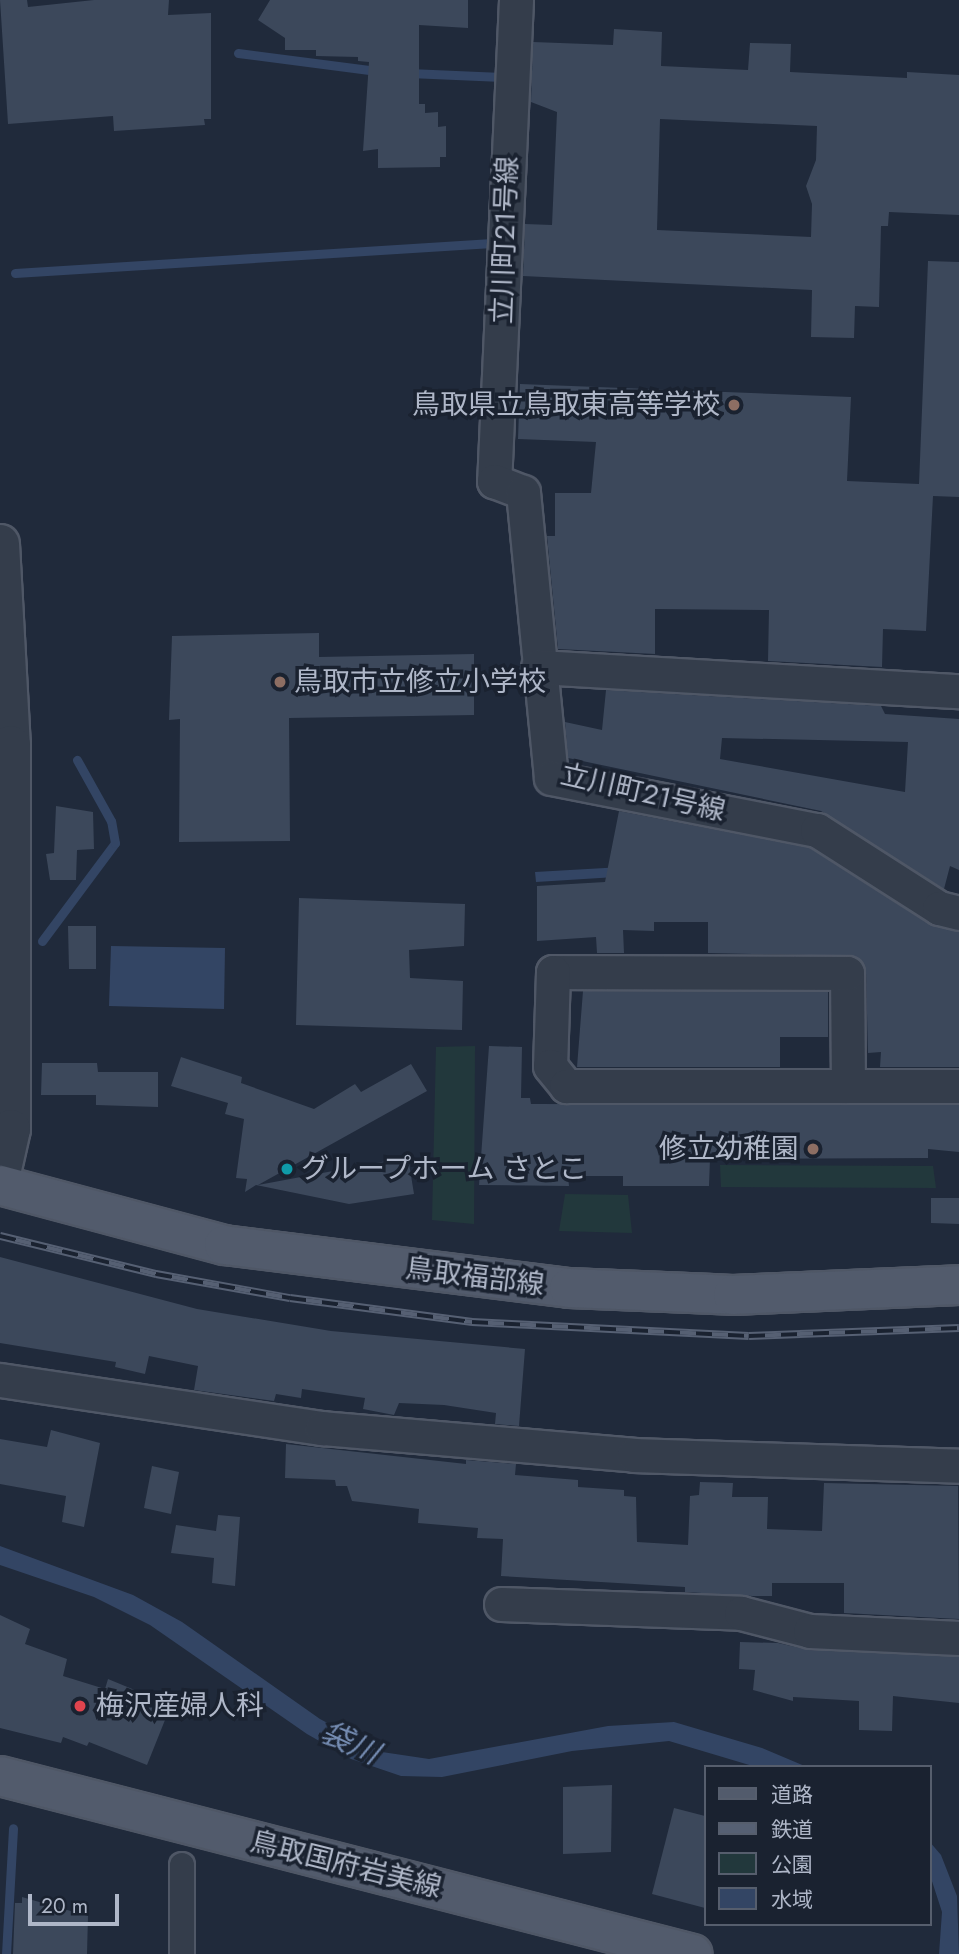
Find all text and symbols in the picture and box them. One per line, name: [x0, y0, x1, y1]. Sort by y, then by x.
street label: 立川町21号線: [485, 155, 525, 325]
place label: 鳥取県立鳥取東高等学校: [412, 388, 720, 422]
marker: 鳥取県立鳥取東高等学校: [726, 397, 742, 413]
place label: 鳥取市立修立小学校: [294, 665, 546, 699]
marker: 鳥取市立修立小学校: [272, 674, 288, 690]
street label: 立川町21号線: [557, 758, 729, 828]
place label: 修立幼稚園: [659, 1132, 799, 1166]
marker: 修立幼稚園: [805, 1141, 821, 1157]
place label: グループホーム さとこ: [301, 1152, 589, 1186]
marker: グループホーム さとこ: [279, 1161, 295, 1177]
street label: 鳥取福部線: [403, 1252, 547, 1302]
place label: 梅沢産婦人科: [96, 1689, 264, 1723]
marker: 梅沢産婦人科: [70, 1696, 90, 1716]
water label: 袋川: [315, 1714, 385, 1772]
legend: [704, 1765, 931, 1926]
text: 道路: [771, 1780, 813, 1810]
text: 鉄道: [771, 1815, 813, 1845]
street label: 鳥取国府岩美線: [247, 1825, 445, 1905]
text: 公園: [771, 1850, 813, 1880]
scale bar: [32, 1881, 122, 1925]
text: 水域: [771, 1885, 813, 1915]
text: 20 m: [41, 1891, 88, 1921]

